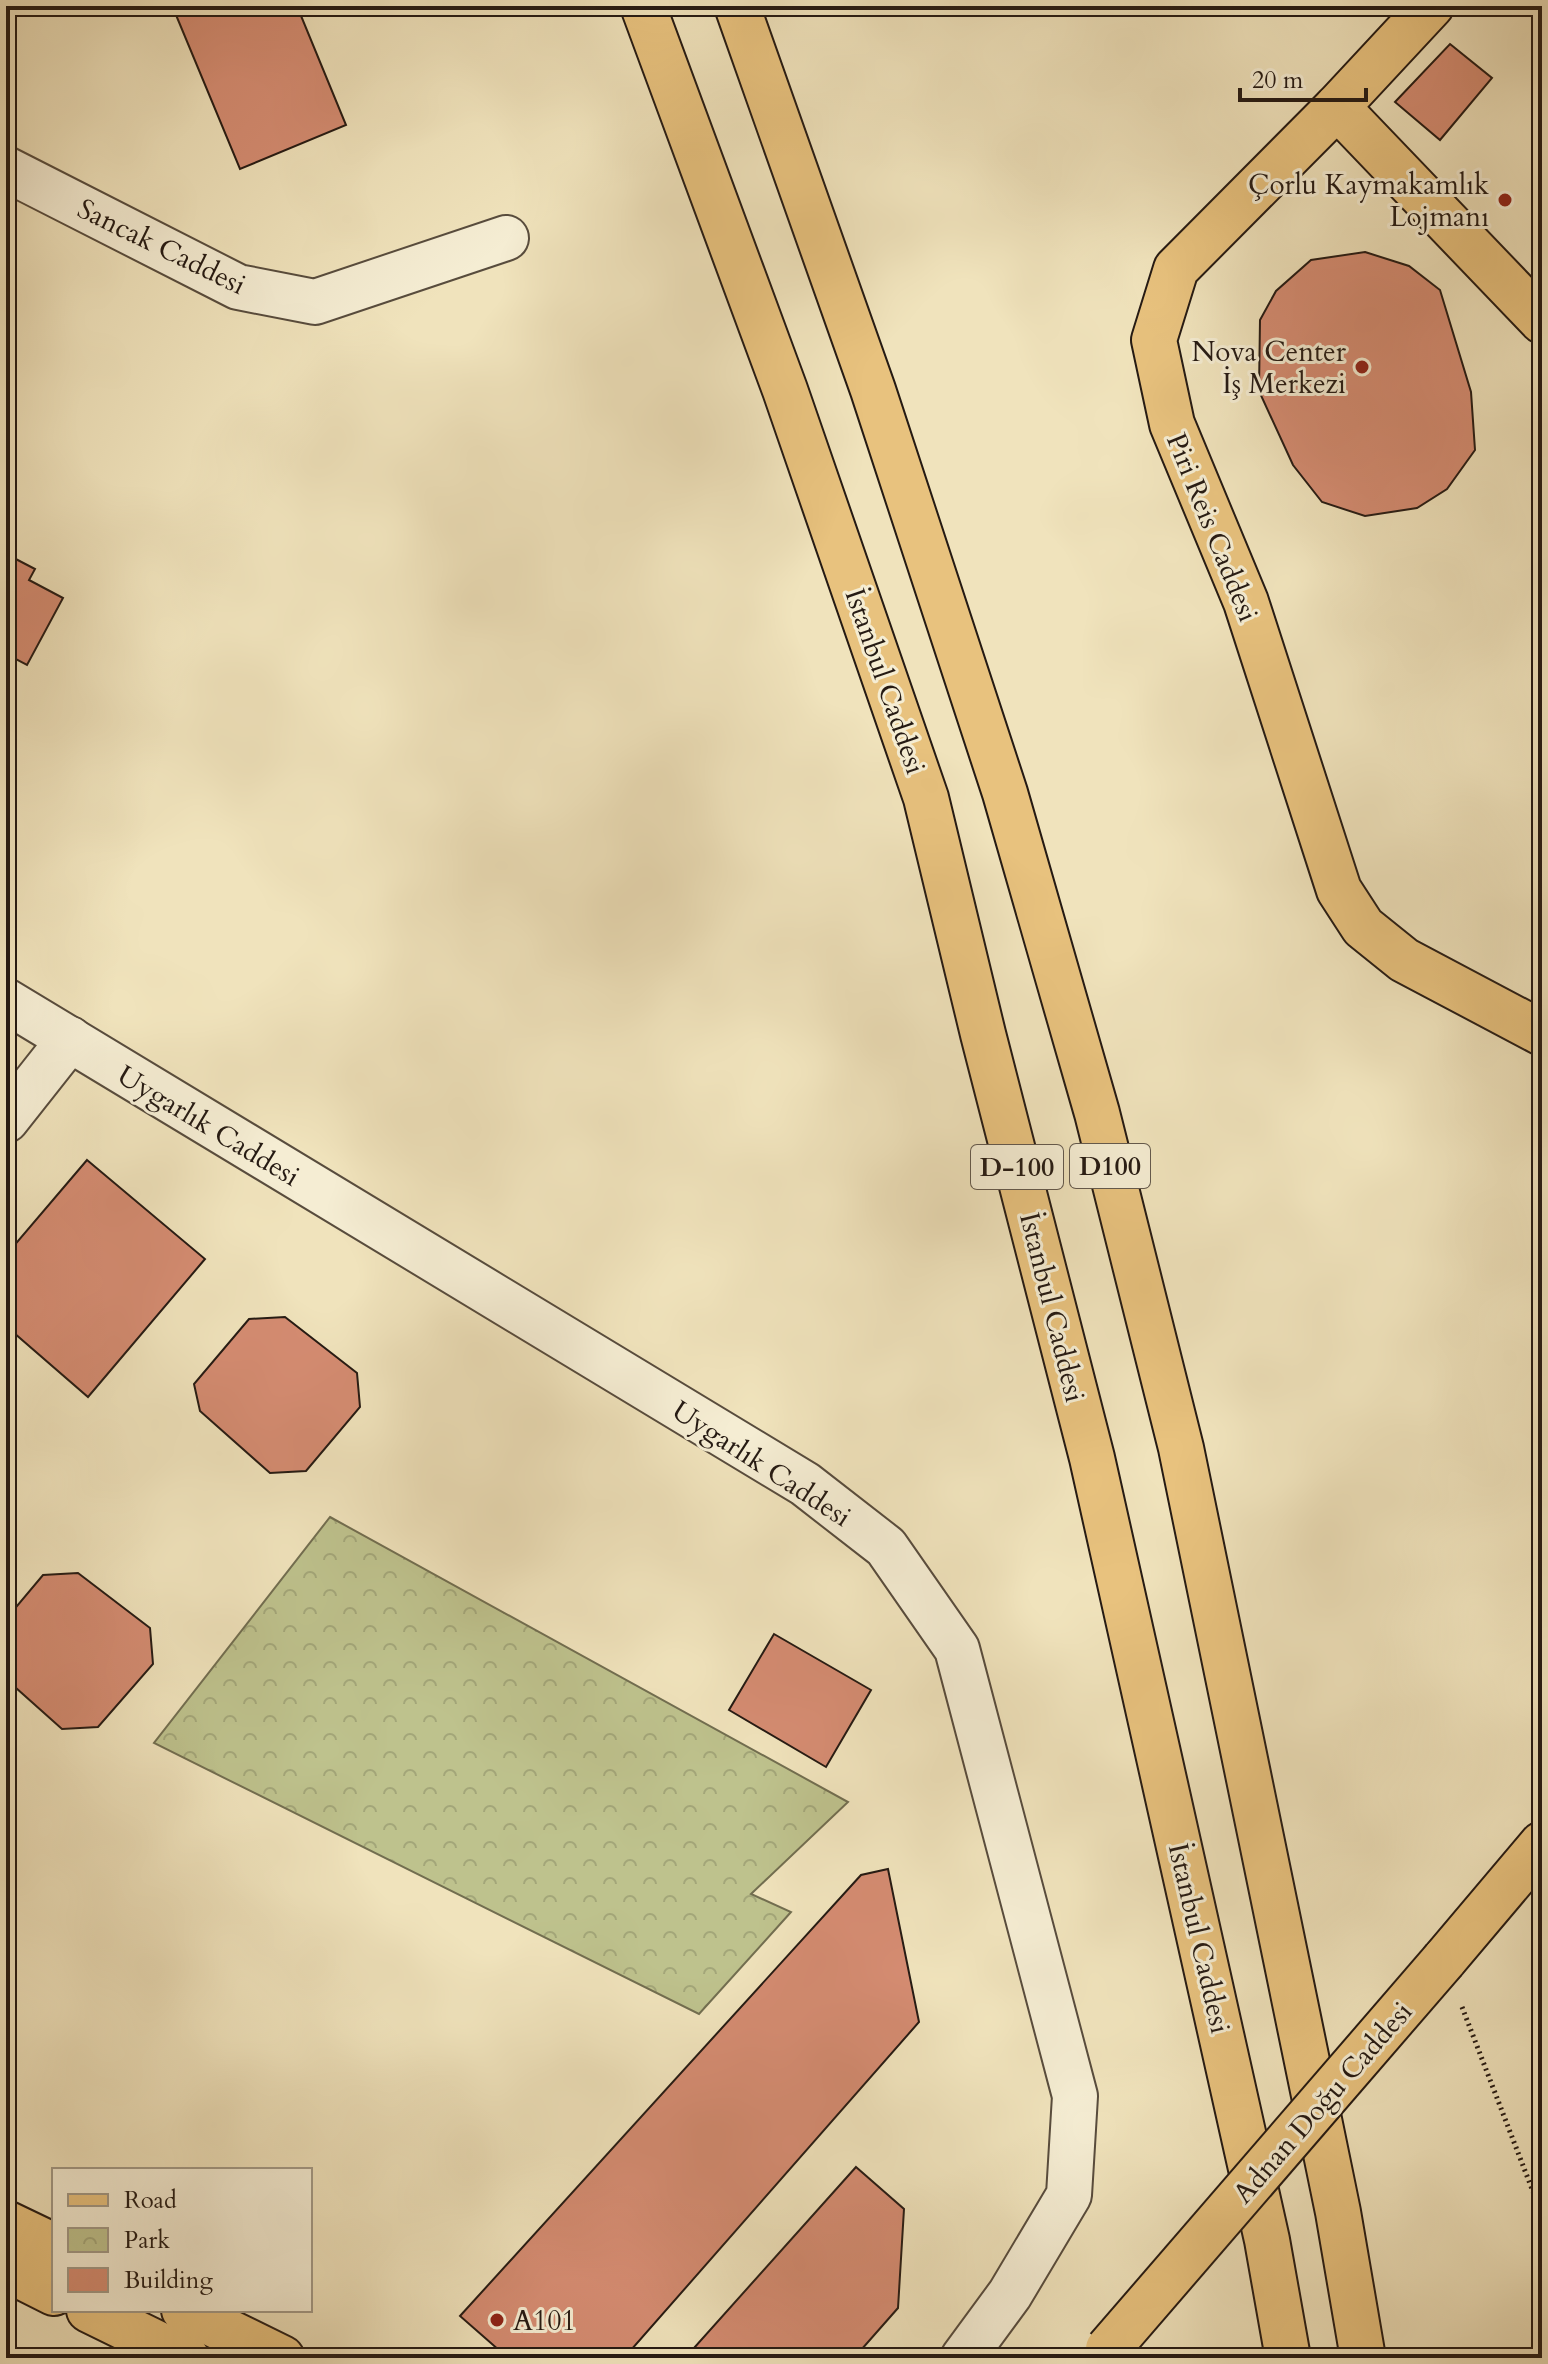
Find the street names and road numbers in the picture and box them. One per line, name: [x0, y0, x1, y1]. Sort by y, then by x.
street label: Sancak Caddesi: [71, 190, 252, 304]
street label: Piri Reis Caddesi: [1157, 427, 1267, 627]
street label: İstanbul Caddesi: [835, 583, 935, 779]
street label: Uygarlık Caddesi: [110, 1056, 307, 1195]
road number: D100: [1070, 1144, 1150, 1188]
road number: D-100: [971, 1145, 1063, 1189]
street label: İstanbul Caddesi: [1010, 1208, 1094, 1406]
street label: Uygarlık Caddesi: [665, 1392, 858, 1536]
street label: İstanbul Caddesi: [1159, 1839, 1239, 2037]
street label: Adnan Doğu Caddesi: [1224, 1993, 1421, 2212]

